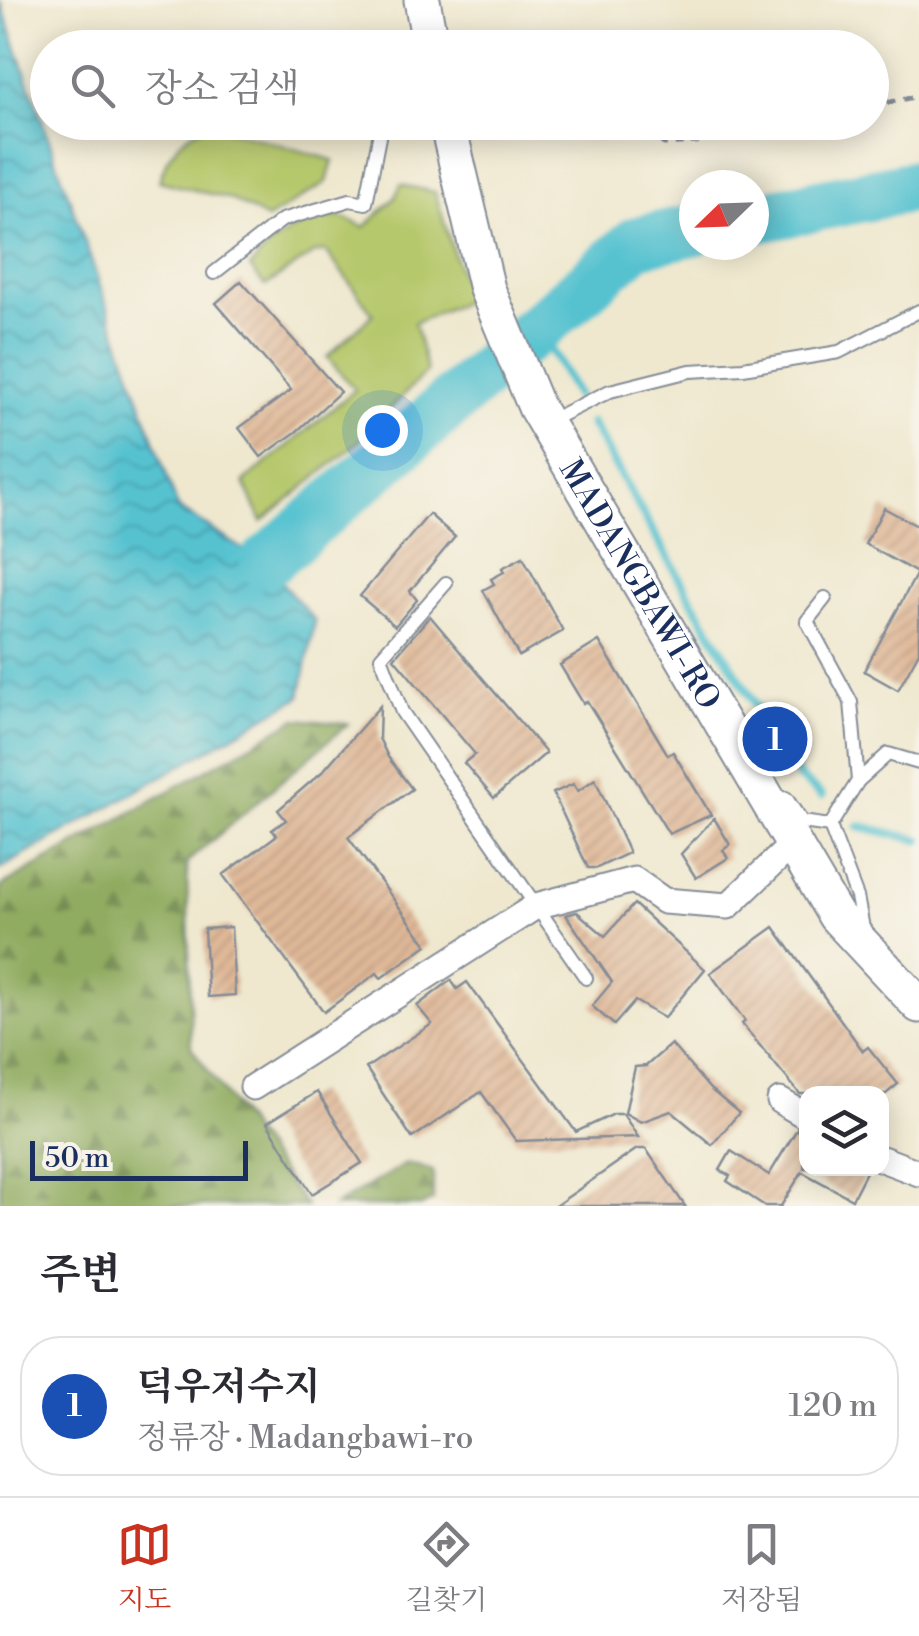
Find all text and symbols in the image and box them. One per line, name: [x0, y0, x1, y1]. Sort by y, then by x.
search box: [30, 30, 889, 140]
icon: search: [65, 58, 120, 113]
text: 장소 검색: [145, 66, 300, 113]
north arrow: [679, 170, 769, 260]
your location: [357, 405, 408, 456]
street label: MADANGBAWI-RO: [550, 452, 729, 717]
pin: 1: [742, 702, 808, 776]
map controls: [799, 1086, 889, 1176]
button: layers: [799, 1086, 889, 1176]
scale bar: [30, 1136, 248, 1180]
text: 50 m: [45, 1141, 109, 1176]
text: 주변: [40, 1249, 121, 1302]
text: 덕우저수지: [137, 1364, 321, 1411]
text: 1: [67, 1386, 82, 1426]
text: 120 m: [788, 1386, 877, 1426]
text: 정류장 · Madangbawi-ro: [137, 1418, 474, 1458]
tab: 지도: [117, 1517, 172, 1618]
tab: 길찾기: [406, 1517, 487, 1618]
tab: 저장됨: [721, 1517, 802, 1618]

